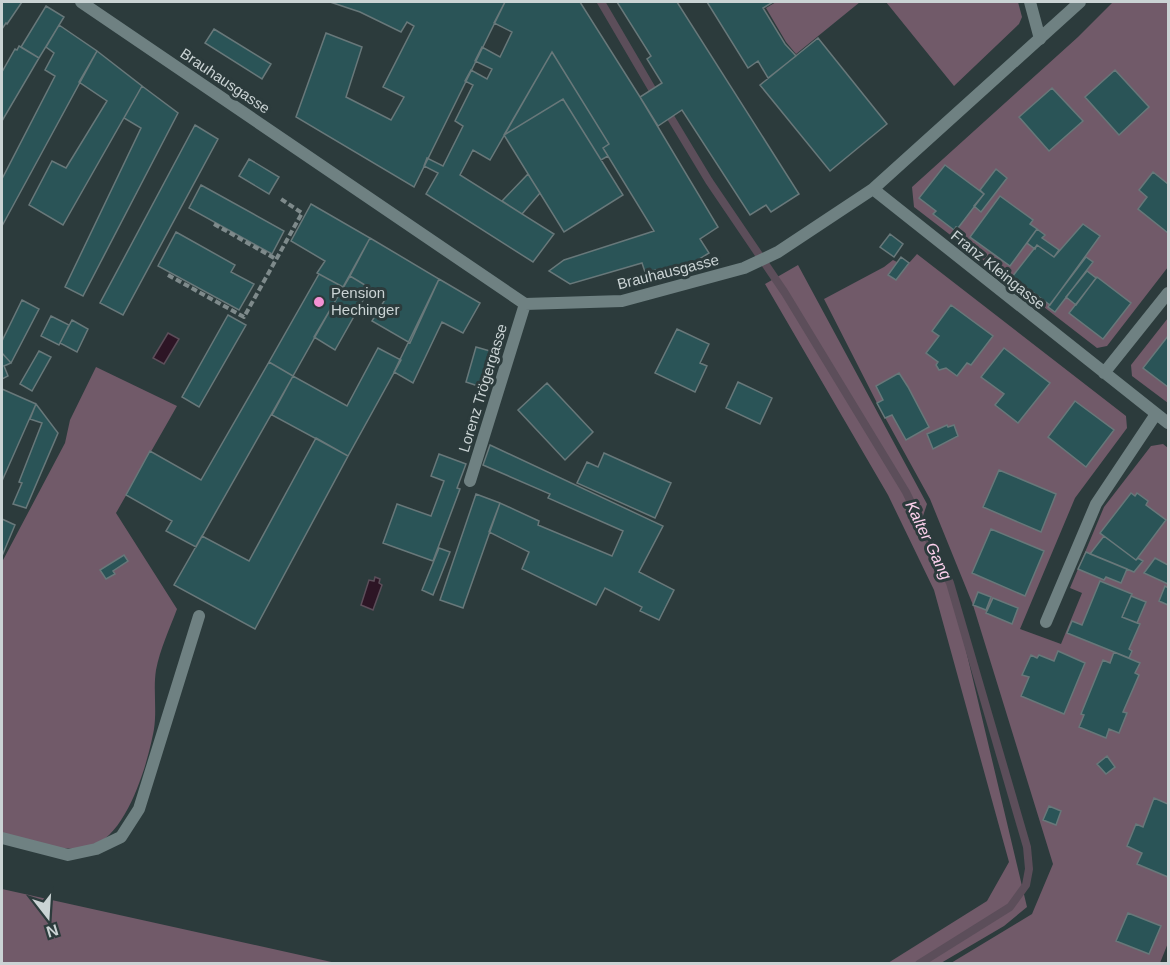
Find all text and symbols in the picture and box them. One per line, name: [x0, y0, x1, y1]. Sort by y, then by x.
street label: Brauhausgasse: [177, 44, 273, 117]
street label: Franz Kleingasse: [948, 227, 1049, 313]
street label: Brauhausgasse: [615, 251, 721, 292]
place label: Pension Hechinger: [331, 284, 399, 318]
marker: Pension Hechinger: [312, 295, 326, 309]
street label: Lorenz Trögergasse: [455, 322, 510, 454]
water label: Kalter Gang: [902, 498, 955, 582]
north arrow: [18, 887, 78, 947]
text: N: [44, 921, 60, 941]

